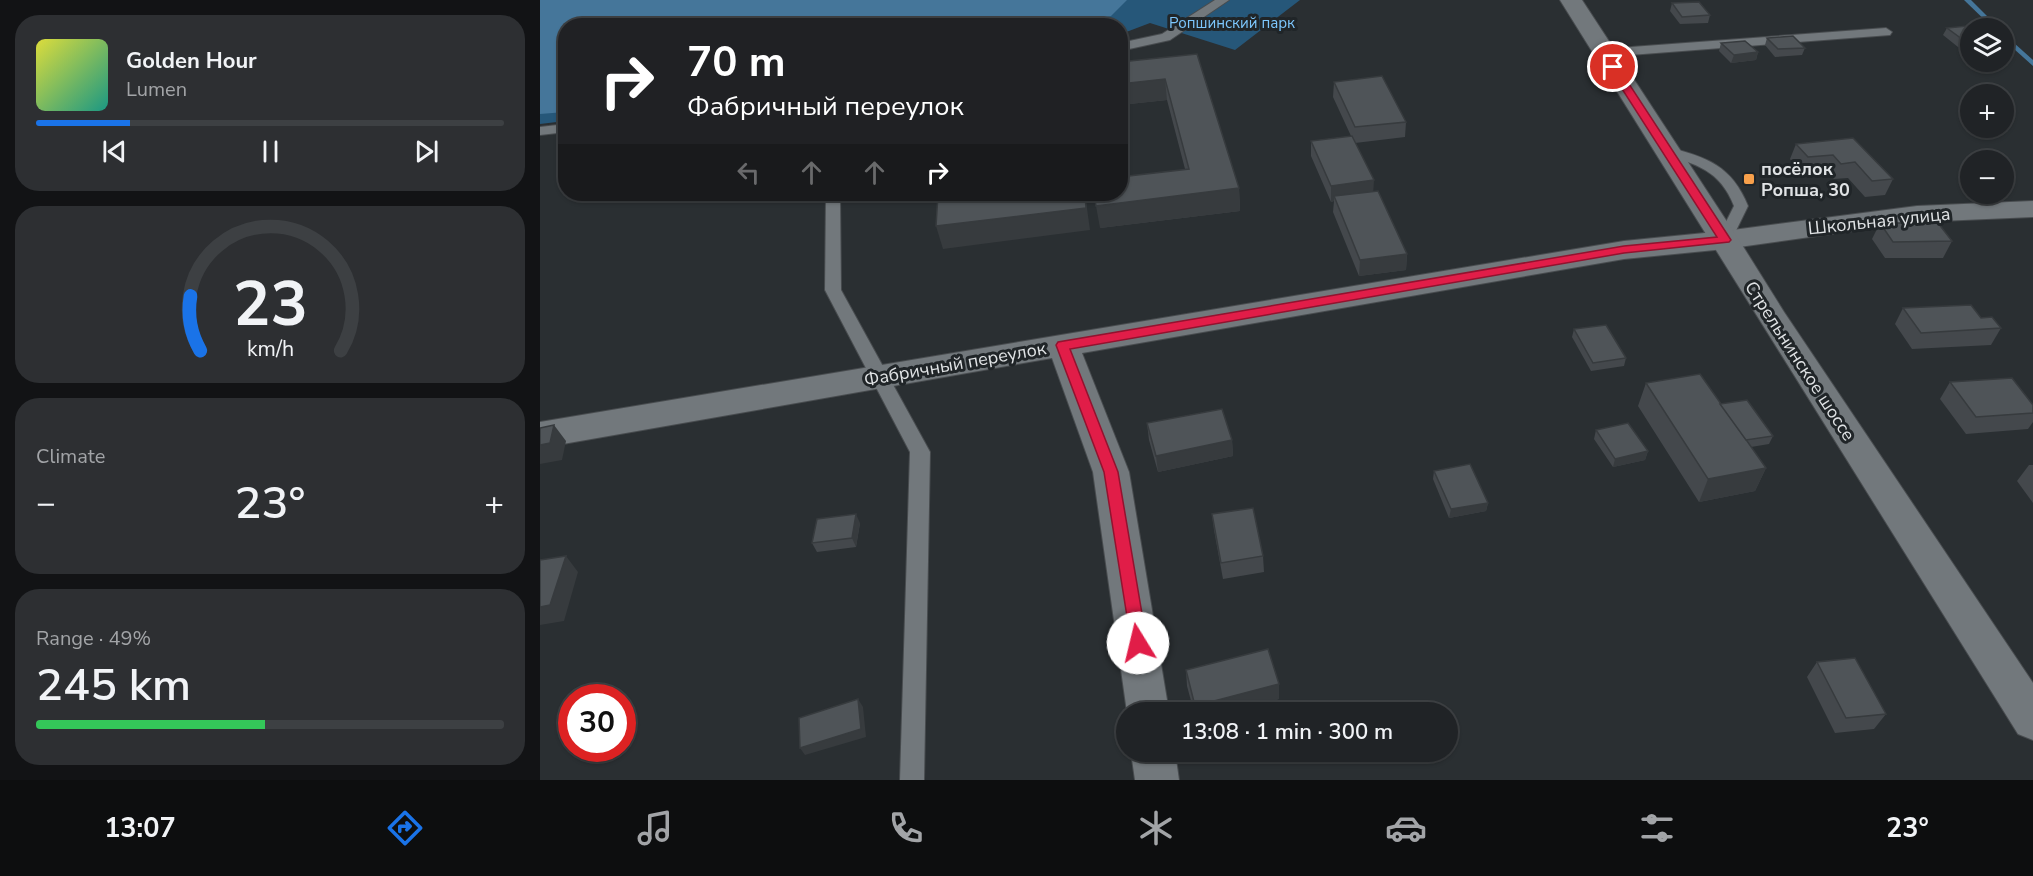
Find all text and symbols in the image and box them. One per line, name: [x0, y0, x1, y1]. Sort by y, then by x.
park label: Ропшинский парк: [1169, 13, 1295, 33]
map controls: [1960, 18, 2014, 204]
button: layers: [1960, 18, 2014, 72]
text: 70 m: [687, 34, 786, 91]
pin: [1587, 41, 1638, 92]
icon: right: [588, 42, 666, 120]
text: Golden Hour: [126, 46, 257, 76]
icon: arrive: [1596, 50, 1629, 83]
text: Lumen: [126, 76, 187, 103]
button: +: [1960, 84, 2014, 138]
text: Фабричный переулок: [687, 88, 964, 125]
icon: previous: [98, 135, 131, 168]
icon: pause: [254, 135, 287, 168]
icon: next: [410, 135, 443, 168]
button: −: [1960, 150, 2014, 204]
icon: left: [732, 156, 765, 189]
icon: ahead: [795, 156, 828, 189]
icon: ahead: [858, 156, 891, 189]
icon: right: [921, 156, 954, 189]
place label: посёлок Ропша, 30: [1761, 157, 1850, 202]
marker: посёлок Ропша, 30: [1742, 172, 1756, 186]
street label: Школьная улица: [1807, 202, 1951, 240]
text: 23: [233, 263, 307, 348]
street label: Стрельнинское шоссе: [1739, 276, 1861, 446]
text: km/h: [246, 335, 294, 365]
street label: Фабричный переулок: [862, 336, 1048, 392]
text: Climate: [36, 443, 105, 470]
text: 23°: [235, 473, 305, 534]
text: −: [36, 481, 56, 526]
text: +: [484, 481, 504, 526]
position arrow: [1106, 611, 1170, 675]
text: Range · 49%: [36, 625, 151, 652]
text: 245 km: [36, 655, 191, 716]
speed limit sign: 30: [558, 684, 636, 762]
text: 13:08 · 1 min · 300 m: [1181, 717, 1393, 747]
icon: directions: [384, 807, 426, 849]
icon: music: [634, 807, 676, 849]
icon: phone: [885, 807, 927, 849]
icon: climate: [1135, 807, 1177, 849]
icon: car: [1385, 807, 1427, 849]
icon: filters: [1636, 807, 1678, 849]
text: 13:07: [104, 810, 176, 847]
text: 23°: [1886, 810, 1929, 847]

